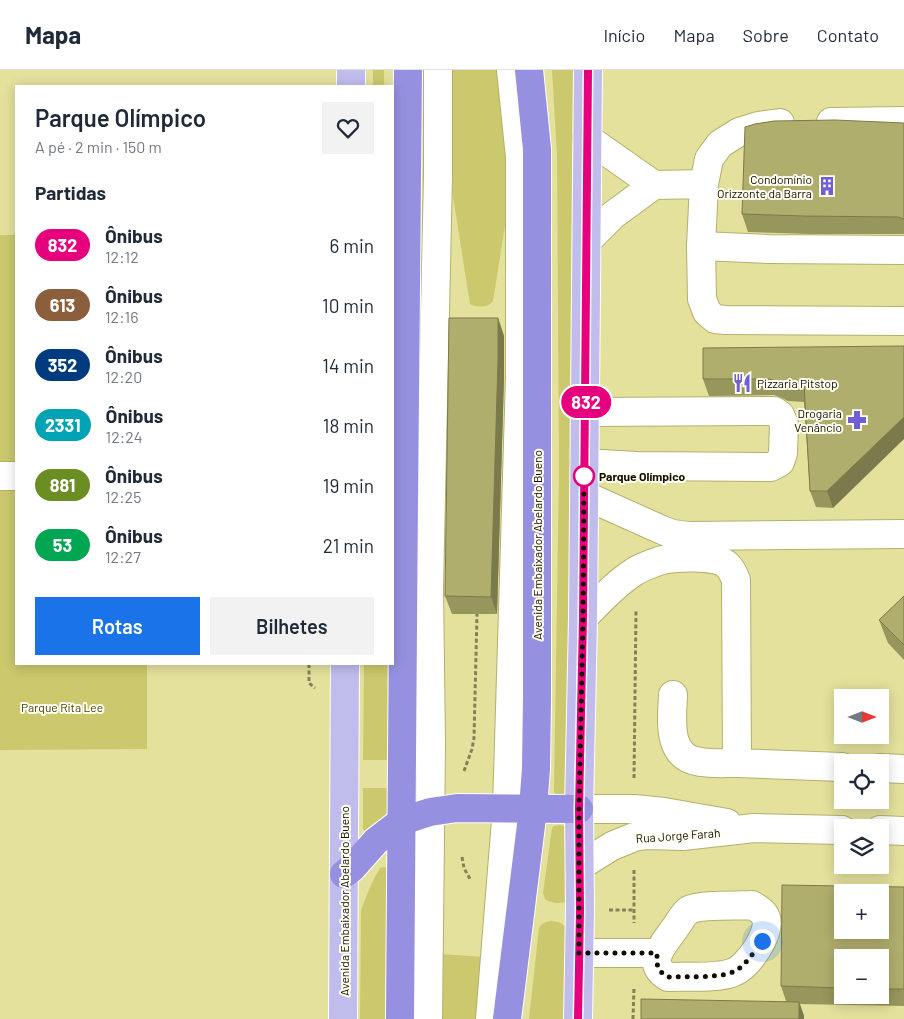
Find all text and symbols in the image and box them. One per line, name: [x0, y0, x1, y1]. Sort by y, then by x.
text: Mapa: [25, 20, 81, 49]
text: Início: [603, 24, 645, 46]
text: Mapa: [673, 24, 715, 46]
text: Sobre: [743, 24, 789, 46]
text: Contato: [817, 24, 879, 46]
button: heart: [322, 102, 374, 154]
text: Parque Olímpico: [35, 103, 206, 132]
text: A pé · 2 min · 150 m: [35, 137, 162, 156]
place label: Condomínio Orizzonte da Barra: [717, 172, 812, 200]
building icon: Condomínio Orizzonte da Barra: [816, 175, 838, 197]
text: Partidas: [35, 181, 106, 204]
text: Ônibus: [105, 224, 163, 247]
text: 832: [48, 234, 77, 256]
text: 6 min: [330, 234, 374, 257]
text: 12:12: [105, 247, 139, 266]
text: Ônibus: [105, 284, 163, 307]
text: 613: [50, 294, 75, 316]
text: 10 min: [322, 294, 374, 317]
text: 12:16: [105, 307, 138, 326]
text: Ônibus: [105, 344, 163, 367]
text: 352: [48, 354, 77, 376]
text: 14 min: [322, 354, 374, 377]
text: 12:20: [105, 367, 142, 386]
restaurant icon: Pizzaria Pitstop: [731, 372, 753, 394]
place label: Pizzaria Pitstop: [757, 376, 838, 390]
line badge: 832: [557, 386, 615, 418]
text: 832: [571, 391, 601, 413]
text: Ônibus: [106, 404, 163, 427]
place label: Drogaria Venâncio: [794, 406, 842, 434]
pharmacy icon: Drogaria Venâncio: [846, 409, 868, 431]
text: 2331: [45, 414, 81, 436]
text: 18 min: [323, 414, 374, 437]
text: 12:24: [106, 427, 143, 446]
street label: Avenida Embaixador Abelardo Bueno: [530, 450, 544, 640]
text: Ônibus: [105, 464, 163, 487]
marker: Parque Olímpico: [573, 465, 595, 487]
place label: Parque Olímpico: [599, 469, 686, 483]
text: 881: [50, 474, 75, 496]
text: 19 min: [323, 474, 374, 497]
text: 12:25: [105, 487, 141, 506]
text: Ônibus: [105, 524, 163, 547]
text: 53: [53, 534, 72, 556]
text: 21 min: [323, 534, 374, 557]
text: 12:27: [105, 547, 141, 566]
button: Rotas: [35, 597, 200, 655]
button: Bilhetes: [210, 597, 374, 655]
north arrow: [834, 689, 889, 744]
map controls: [834, 689, 889, 1004]
park label: Parque Rita Lee: [21, 700, 103, 714]
button: locate: [834, 754, 889, 809]
street label: Avenida Embaixador Abelardo Bueno: [337, 806, 351, 996]
button: layers: [834, 819, 889, 874]
street label: Rua Jorge Farah: [635, 825, 721, 845]
button: +: [834, 884, 889, 939]
your location: [750, 929, 775, 954]
button: −: [834, 949, 889, 1004]

